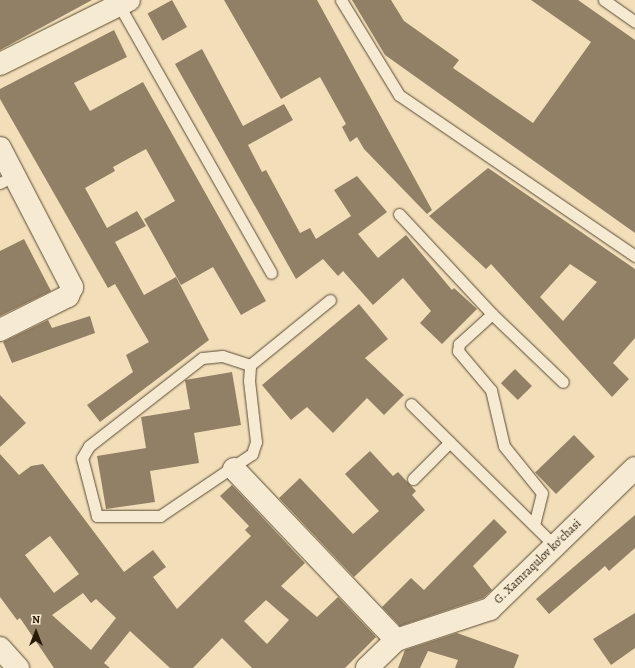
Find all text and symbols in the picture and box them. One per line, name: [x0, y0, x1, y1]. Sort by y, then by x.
street label: G. Xamraqulov koʻchasi: [491, 517, 585, 607]
north arrow: [16, 612, 56, 652]
text: N: [32, 612, 40, 627]

